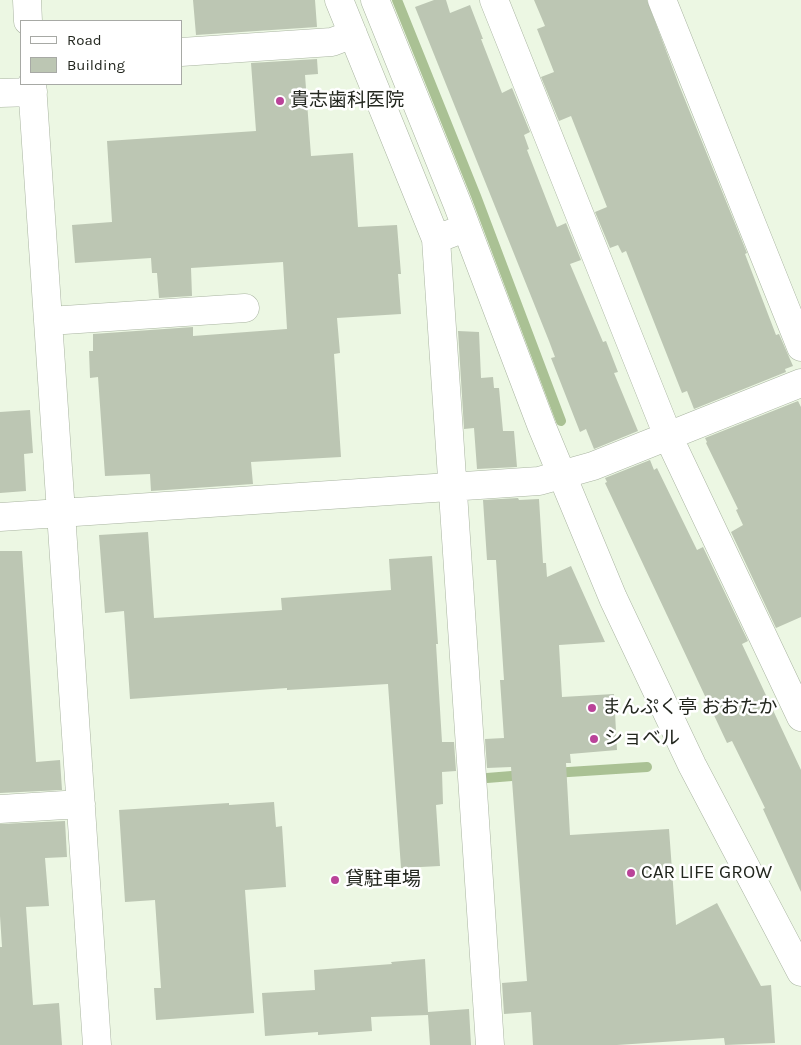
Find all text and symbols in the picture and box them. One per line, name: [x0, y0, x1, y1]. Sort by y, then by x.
legend: [20, 20, 182, 85]
text: Road: [67, 31, 102, 49]
text: Building: [67, 56, 125, 74]
place label: 貴志歯科医院: [290, 90, 404, 112]
marker: 貴志歯科医院: [274, 95, 286, 107]
place label: まんぷく亭 おおたか: [602, 697, 778, 719]
marker: まんぷく亭 おおたか: [586, 702, 598, 714]
place label: ショベル: [604, 728, 680, 750]
marker: ショベル: [588, 733, 600, 745]
place label: CAR LIFE GROW: [641, 862, 772, 884]
marker: CAR LIFE GROW: [625, 867, 637, 879]
place label: 貸駐車場: [345, 869, 421, 891]
marker: 貸駐車場: [329, 874, 341, 886]

